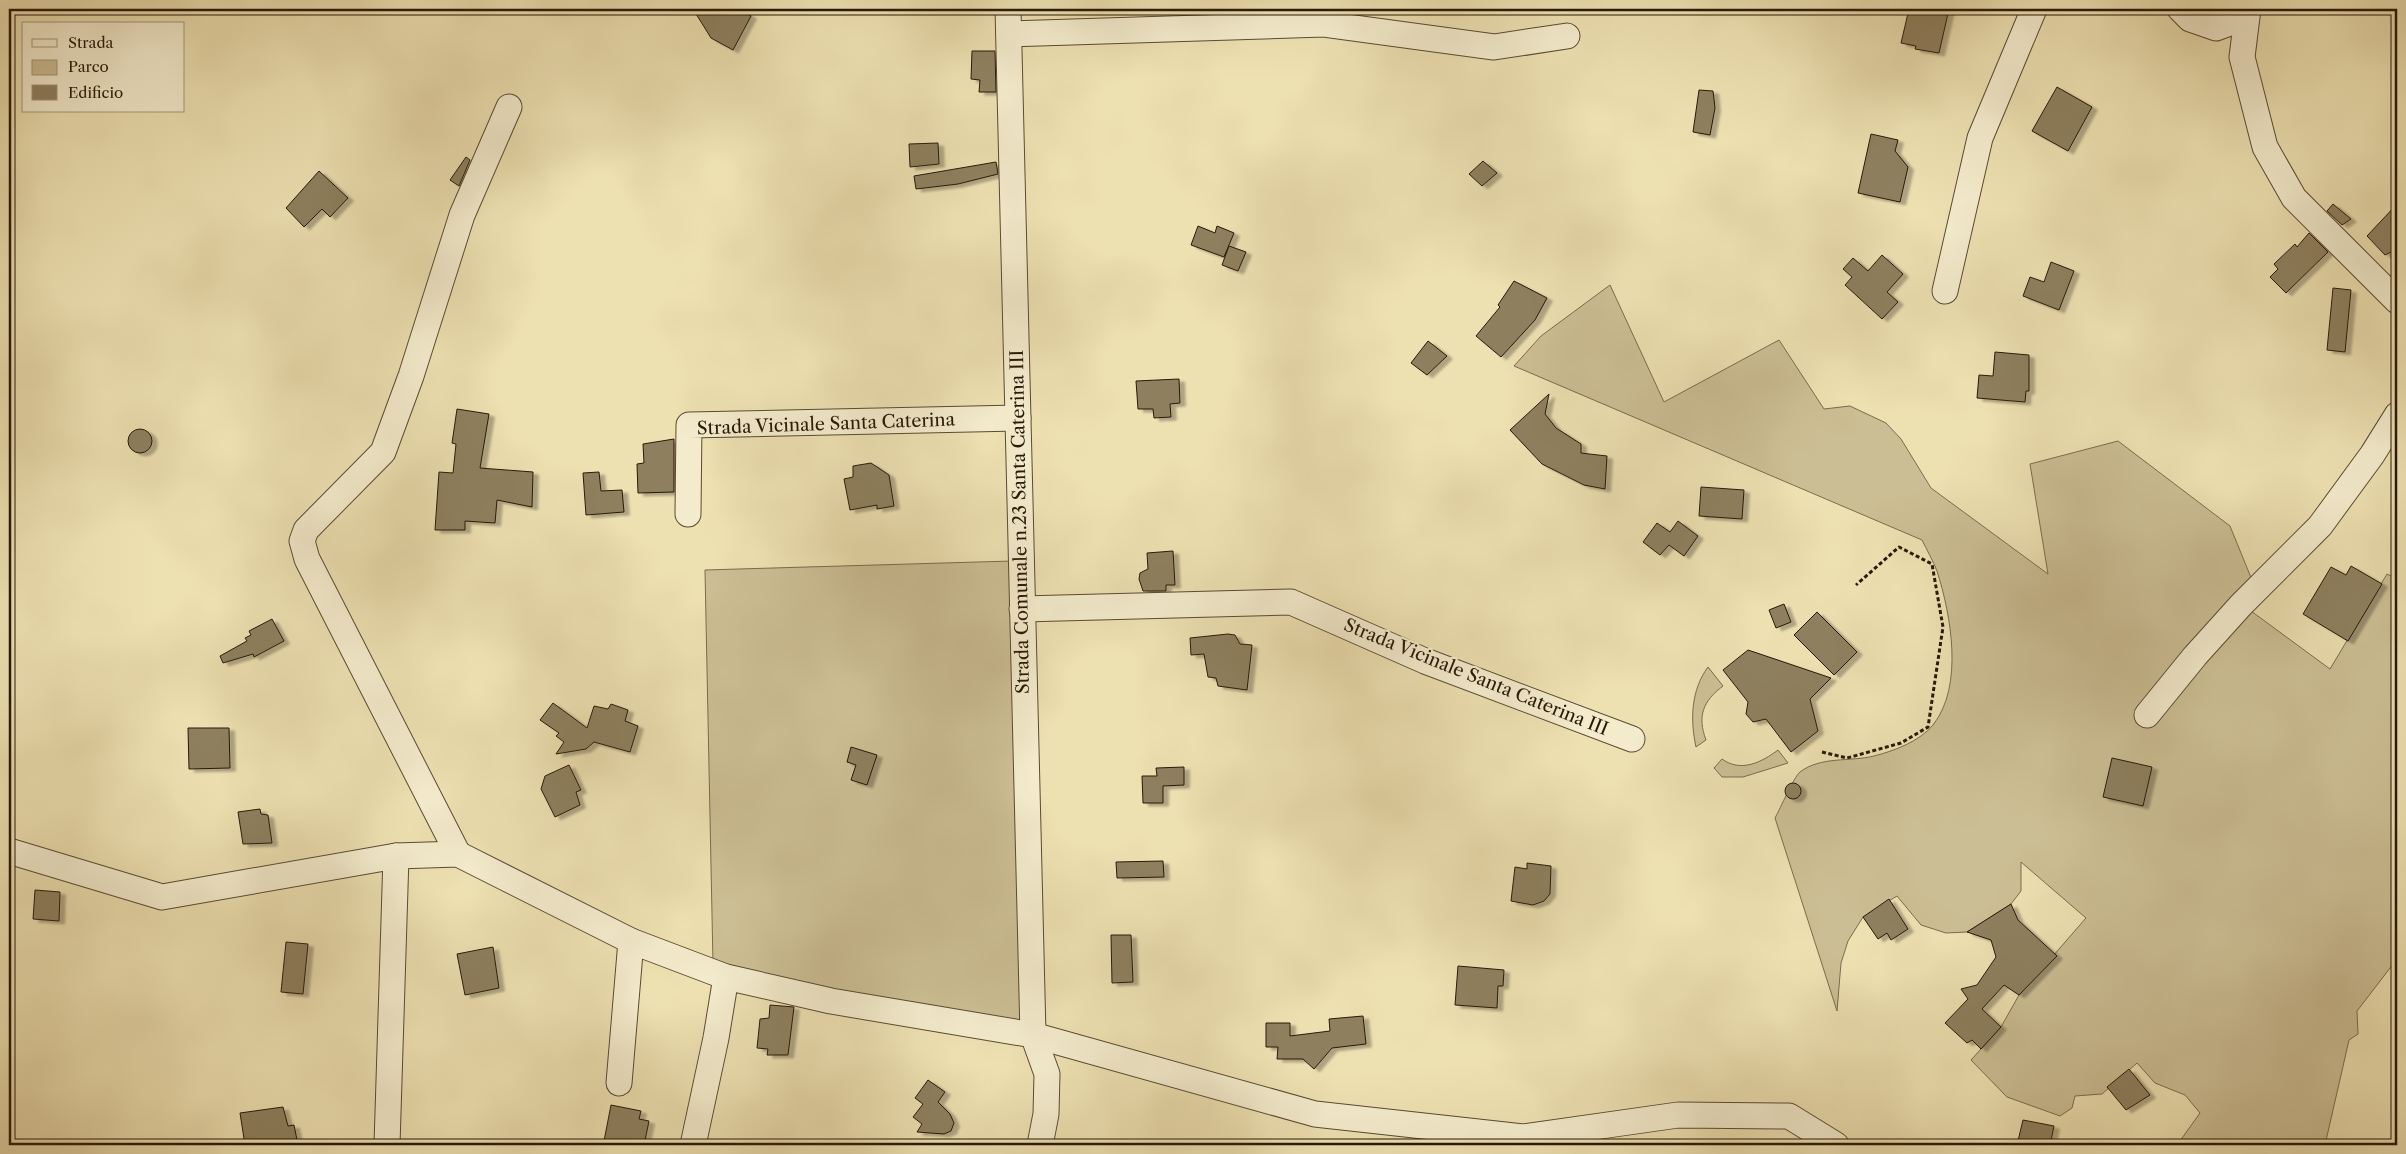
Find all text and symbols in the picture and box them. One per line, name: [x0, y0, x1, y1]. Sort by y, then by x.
legend: [22, 22, 185, 112]
text: Strada: [68, 33, 114, 52]
text: Parco: [68, 57, 109, 76]
text: Edificio: [68, 83, 123, 102]
street label: Strada Comunale n.23 Santa Caterina III: [1006, 350, 1034, 694]
street label: Strada Vicinale Santa Caterina: [696, 408, 956, 440]
street label: Strada Vicinale Santa Caterina III: [1341, 614, 1611, 740]

